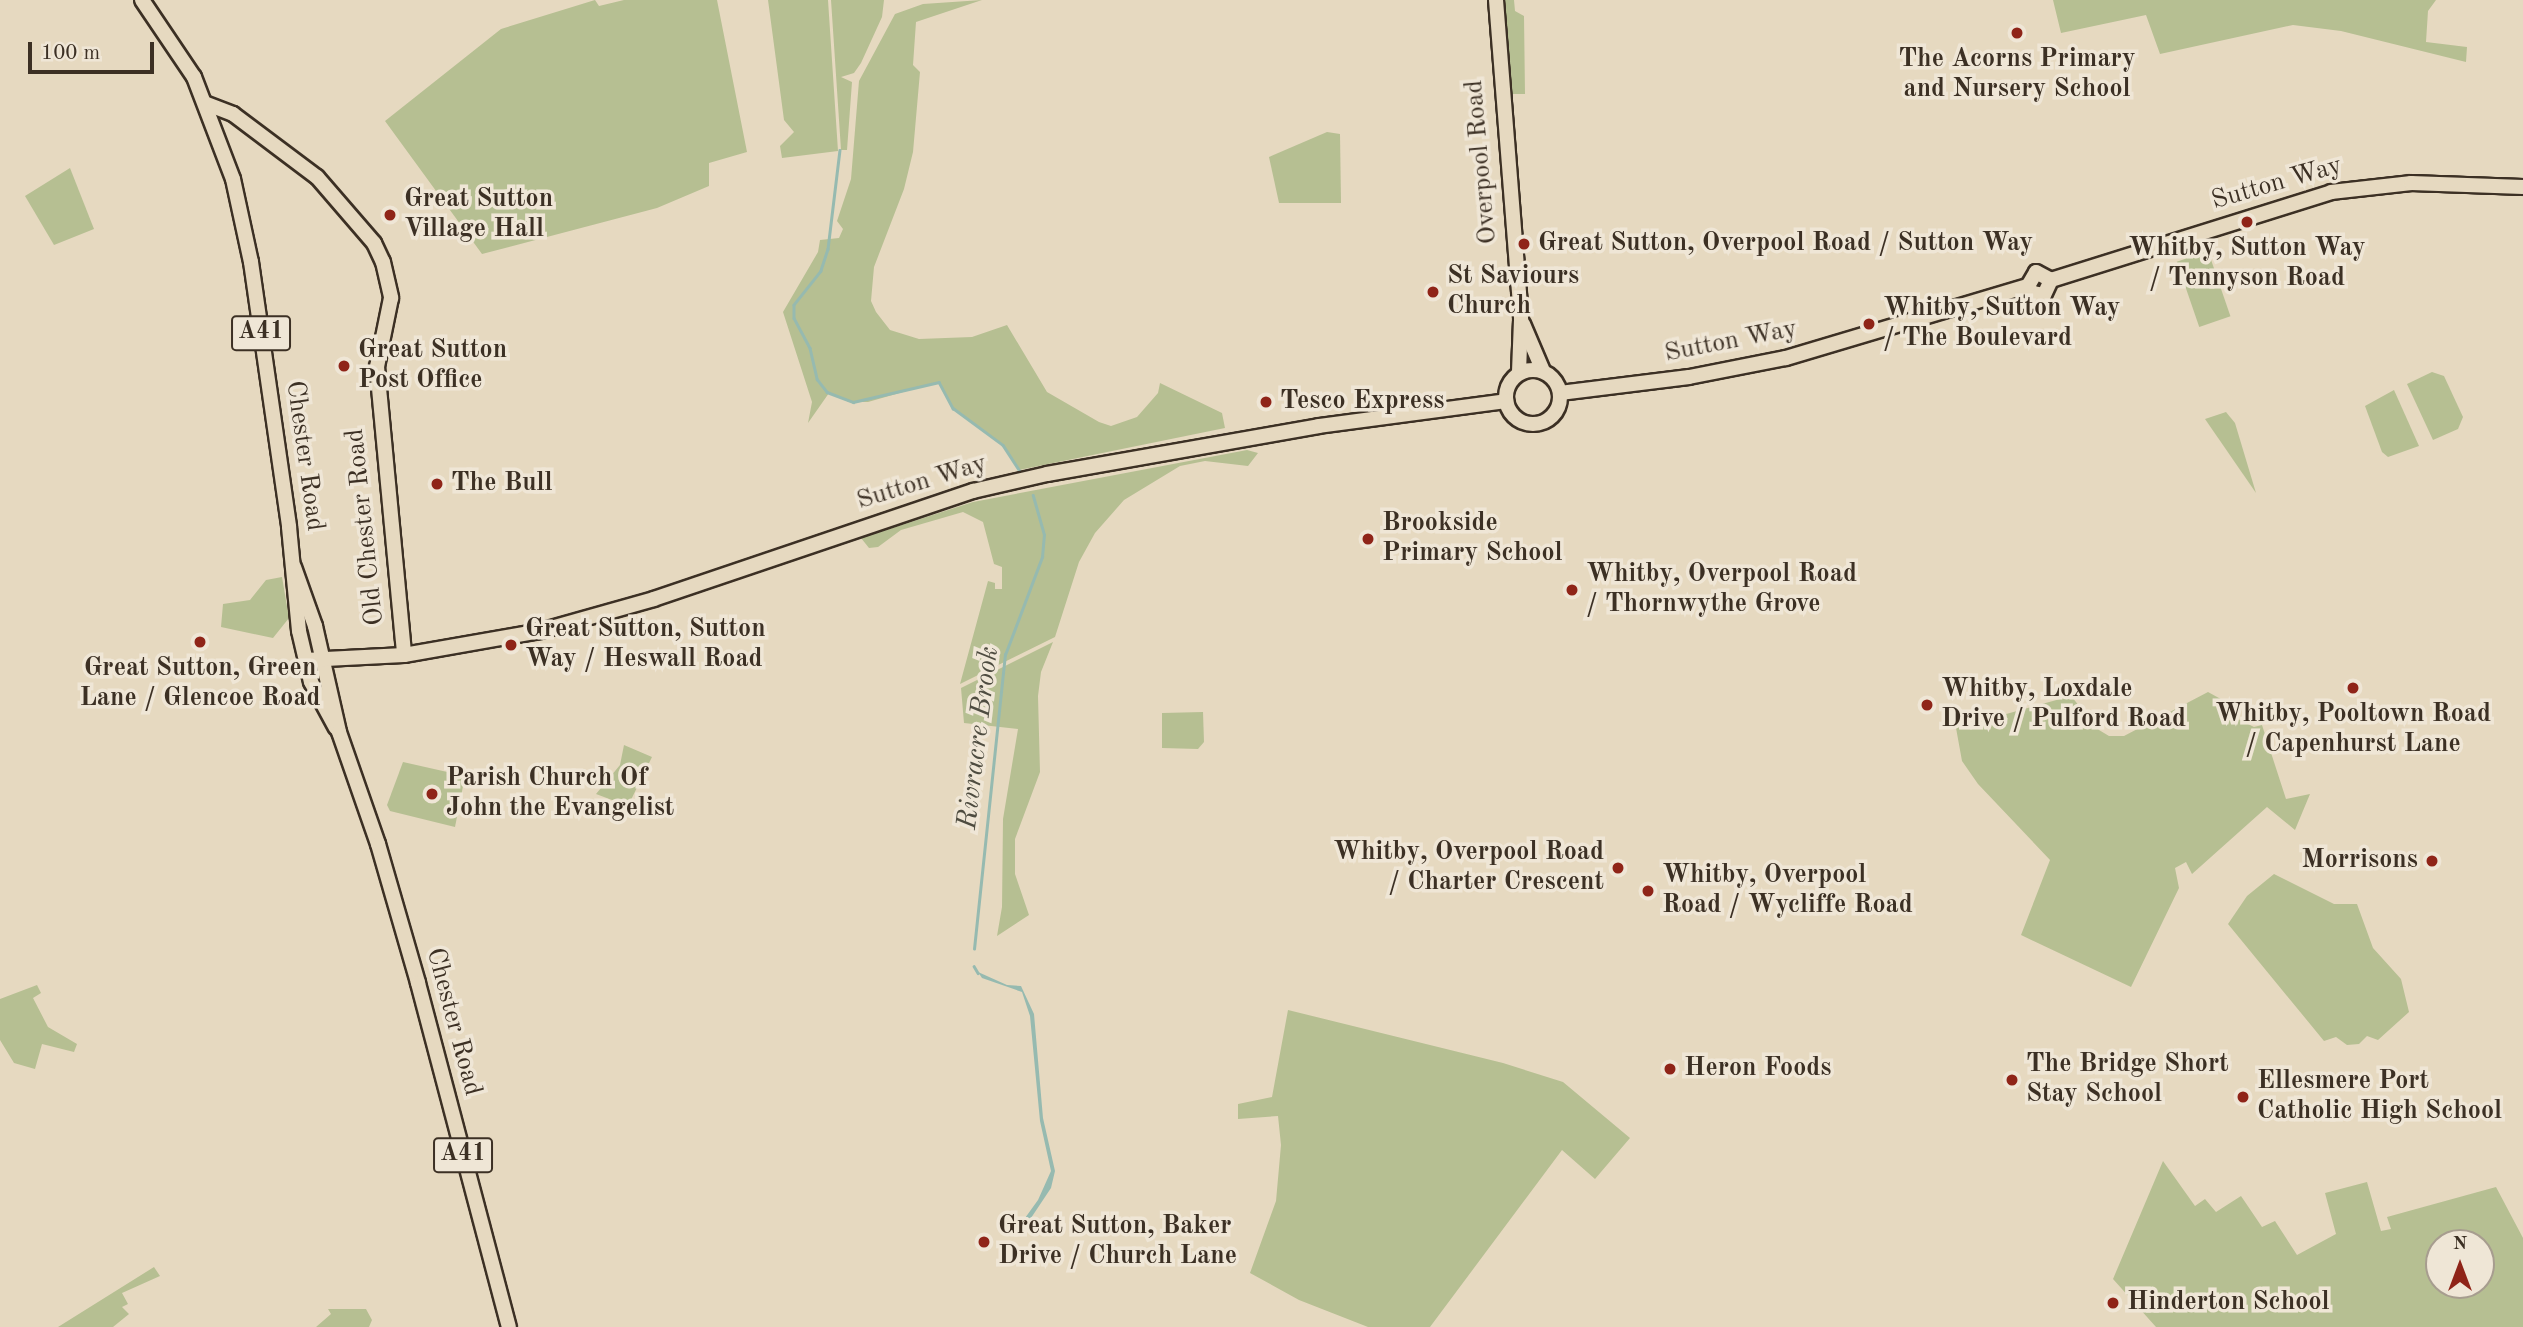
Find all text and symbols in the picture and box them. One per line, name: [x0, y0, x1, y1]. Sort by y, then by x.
marker: The Acorns Primary and Nursery School: [2009, 25, 2025, 41]
scale bar: [32, 28, 158, 72]
text: 100 m: [41, 43, 100, 64]
place label: The Acorns Primary and Nursery School: [1898, 44, 2136, 106]
street label: Overpool Road: [1459, 79, 1505, 245]
street label: Sutton Way: [2208, 150, 2346, 218]
place label: Great Sutton Village Hall: [404, 184, 553, 246]
marker: Great Sutton Village Hall: [382, 207, 398, 223]
marker: Whitby, Sutton Way / Tennyson Road: [2239, 214, 2255, 230]
place label: Great Sutton, Overpool Road / Sutton Way: [1538, 228, 2033, 260]
place label: Whitby, Sutton Way / Tennyson Road: [2128, 233, 2366, 294]
marker: Great Sutton, Overpool Road / Sutton Way: [1516, 236, 1532, 252]
place label: St Saviours Church: [1447, 261, 1579, 322]
marker: St Saviours Church: [1425, 284, 1441, 300]
place label: Whitby, Sutton Way / The Boulevard: [1883, 293, 2120, 354]
road number: A41: [230, 312, 292, 354]
street label: Sutton Way: [1662, 314, 1800, 370]
marker: Whitby, Sutton Way / The Boulevard: [1861, 316, 1877, 332]
place label: Great Sutton Post Office: [358, 335, 507, 396]
marker: Great Sutton Post Office: [336, 358, 352, 374]
street label: Chester Road: [278, 379, 330, 533]
place label: Tesco Express: [1280, 386, 1444, 418]
marker: Tesco Express: [1258, 394, 1274, 410]
street label: Old Chester Road: [340, 427, 392, 627]
street label: Sutton Way: [853, 448, 991, 518]
place label: The Bull: [451, 468, 553, 500]
marker: The Bull: [429, 476, 445, 492]
place label: Brookside Primary School: [1382, 508, 1562, 570]
marker: Brookside Primary School: [1360, 531, 1376, 547]
place label: Whitby, Overpool Road / Thornwythe Grove: [1586, 559, 1857, 620]
marker: Whitby, Overpool Road / Thornwythe Grove: [1564, 582, 1580, 598]
place label: Great Sutton, Sutton Way / Heswall Road: [525, 614, 766, 676]
marker: Great Sutton, Green Lane / Glencoe Road: [192, 634, 208, 650]
marker: Great Sutton, Sutton Way / Heswall Road: [503, 637, 519, 653]
water label: Rivracre Brook: [951, 645, 1007, 831]
place label: Great Sutton, Green Lane / Glencoe Road: [79, 653, 321, 714]
place label: Whitby, Loxdale Drive / Pulford Road: [1941, 674, 2186, 736]
marker: Whitby, Pooltown Road / Capenhurst Lane: [2345, 680, 2361, 696]
marker: Whitby, Loxdale Drive / Pulford Road: [1919, 697, 1935, 713]
place label: Whitby, Pooltown Road / Capenhurst Lane: [2215, 699, 2491, 760]
place label: Parish Church Of John the Evangelist: [446, 763, 674, 824]
marker: Parish Church Of John the Evangelist: [424, 786, 440, 802]
place label: Whitby, Overpool Road / Charter Crescent: [1333, 837, 1604, 898]
place label: Morrisons: [2302, 845, 2418, 877]
marker: Morrisons: [2424, 853, 2440, 869]
marker: Whitby, Overpool Road / Charter Crescent: [1610, 860, 1626, 876]
place label: Whitby, Overpool Road / Wycliffe Road: [1662, 860, 1913, 922]
marker: Whitby, Overpool Road / Wycliffe Road: [1640, 883, 1656, 899]
street label: Chester Road: [418, 945, 488, 1099]
place label: The Bridge Short Stay School: [2026, 1049, 2229, 1110]
place label: Heron Foods: [1684, 1053, 1831, 1085]
marker: Heron Foods: [1662, 1061, 1678, 1077]
place label: Ellesmere Port Catholic High School: [2257, 1066, 2502, 1128]
marker: The Bridge Short Stay School: [2004, 1072, 2020, 1088]
marker: Ellesmere Port Catholic High School: [2235, 1089, 2251, 1105]
road number: A41: [432, 1134, 494, 1176]
place label: Great Sutton, Baker Drive / Church Lane: [998, 1211, 1237, 1272]
north arrow: [2425, 1229, 2495, 1299]
marker: Great Sutton, Baker Drive / Church Lane: [976, 1234, 992, 1250]
text: N: [2453, 1235, 2467, 1254]
place label: Hinderton School: [2127, 1287, 2329, 1319]
marker: Hinderton School: [2105, 1295, 2121, 1311]

